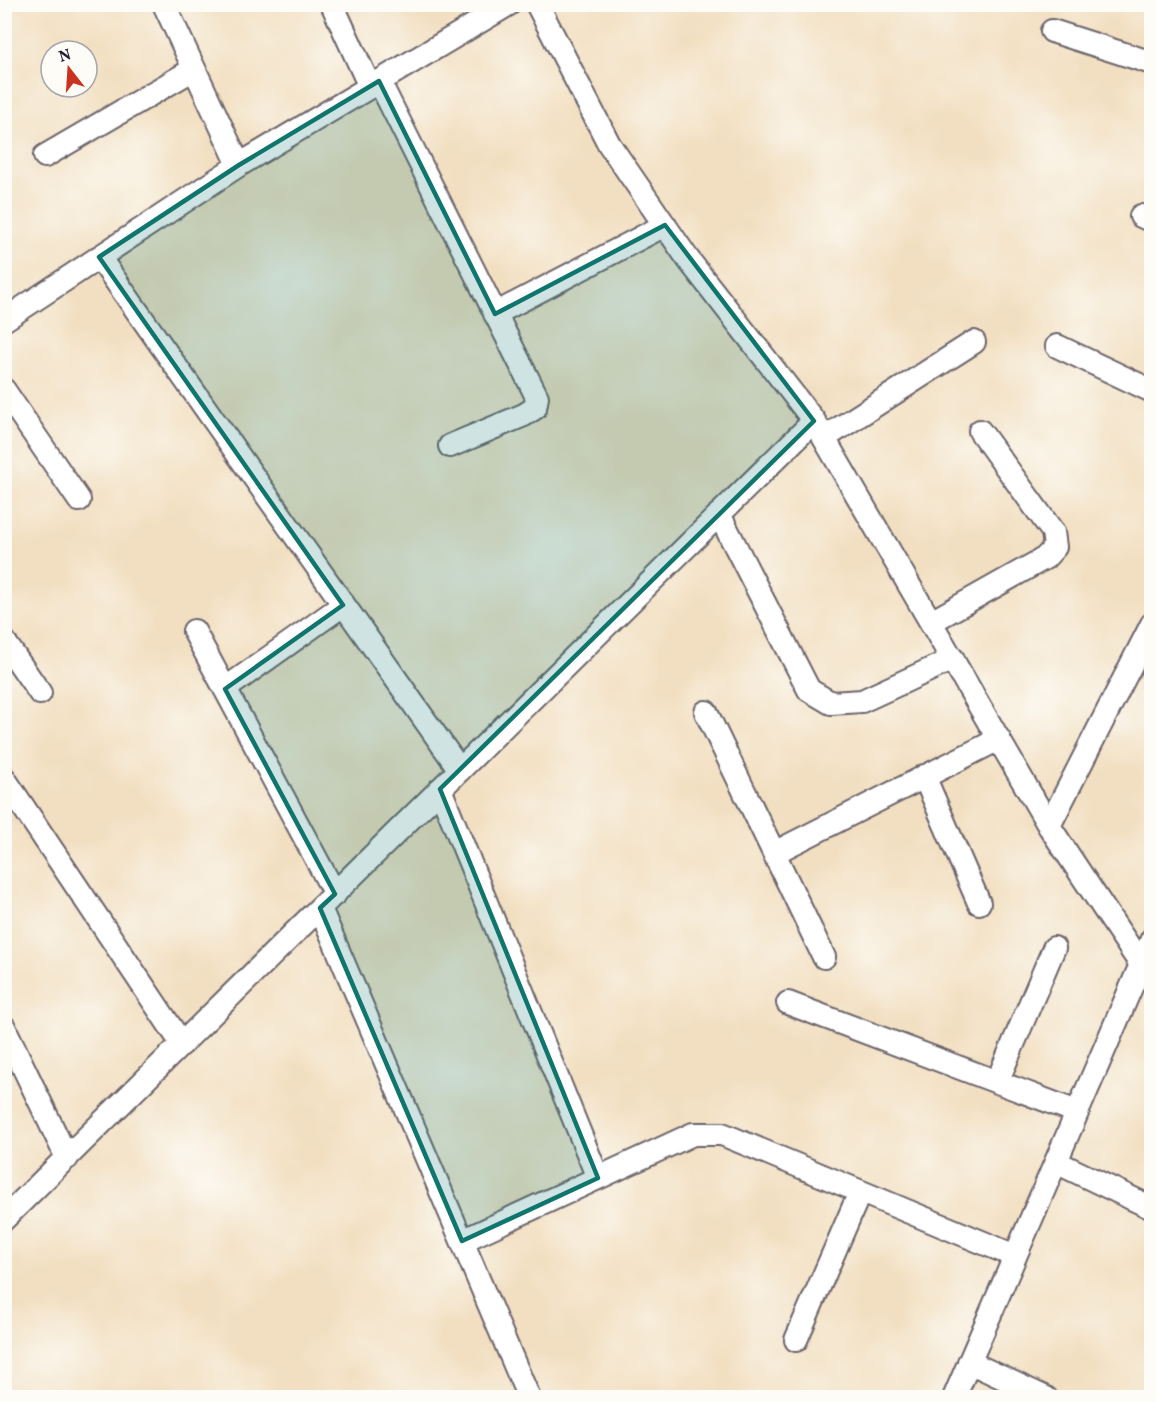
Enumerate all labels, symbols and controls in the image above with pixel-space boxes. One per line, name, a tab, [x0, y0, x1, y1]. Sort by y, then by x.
north arrow	[39, 39, 99, 99]
text: N	[56, 44, 74, 69]

